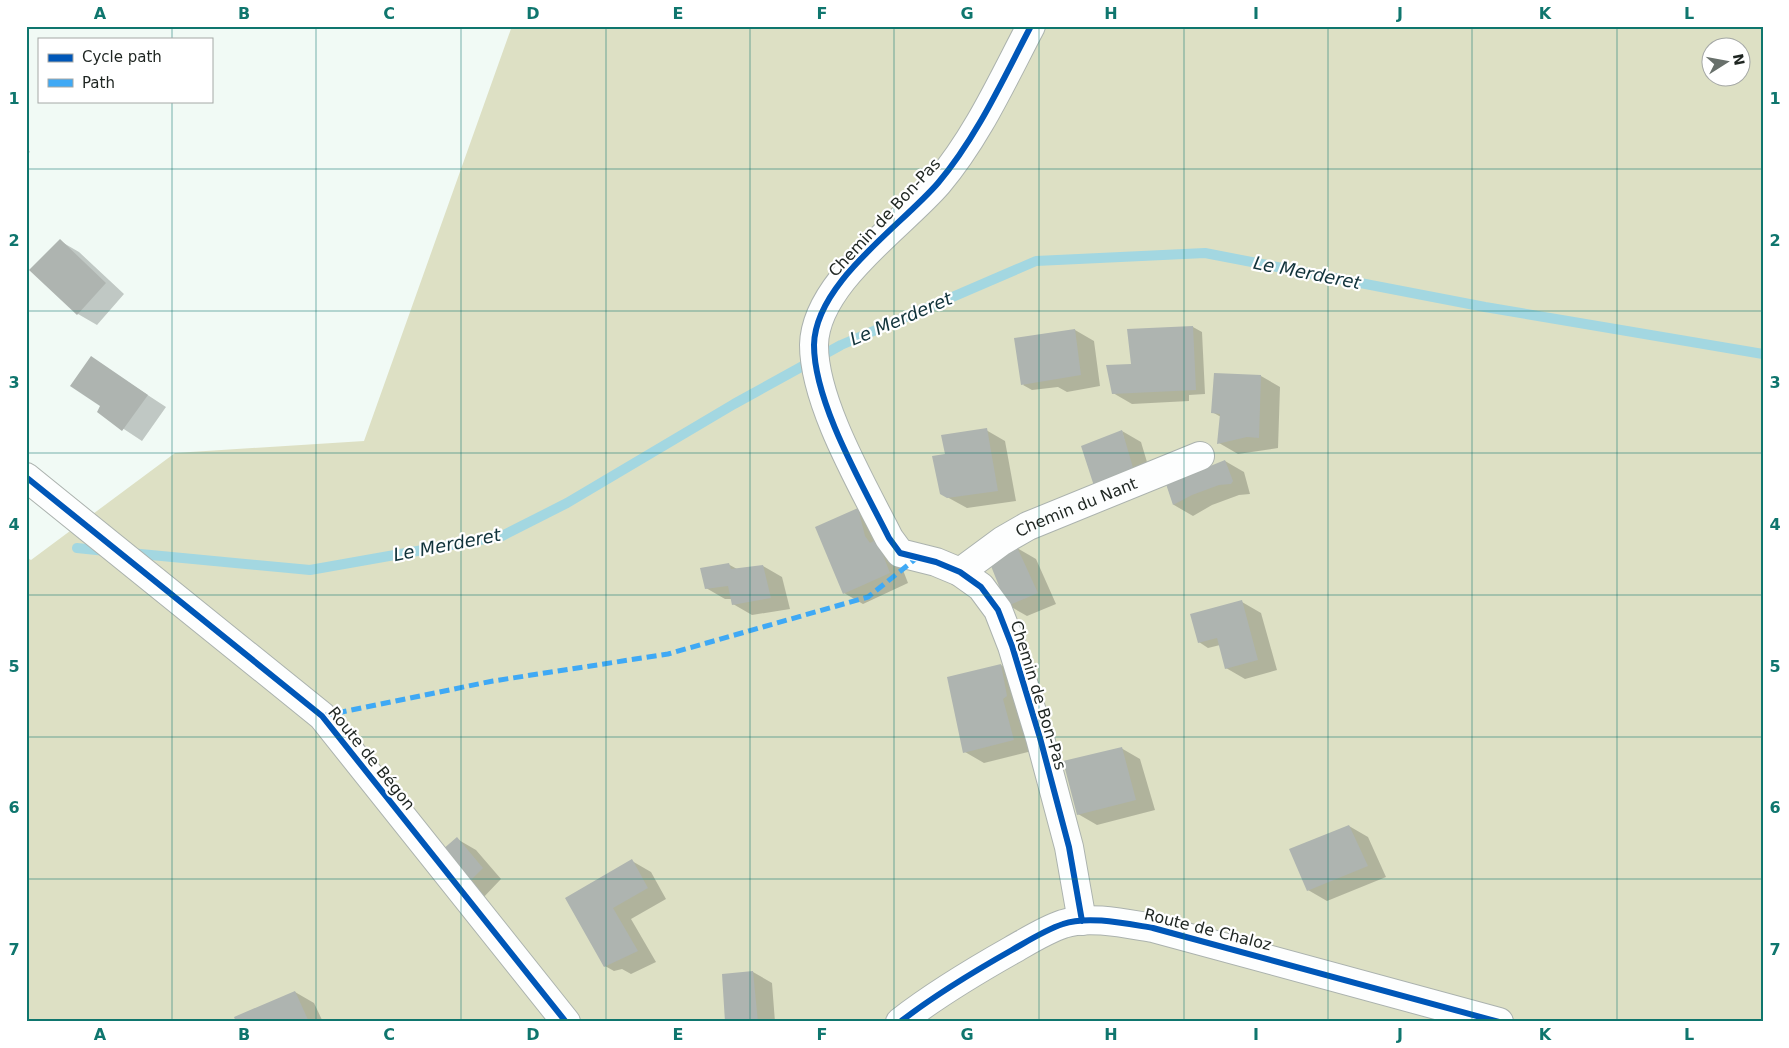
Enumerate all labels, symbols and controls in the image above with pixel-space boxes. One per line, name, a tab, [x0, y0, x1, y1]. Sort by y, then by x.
text: A	[94, 4, 107, 23]
text: B	[238, 4, 250, 23]
text: C	[383, 4, 395, 23]
text: D	[526, 4, 540, 23]
text: E	[673, 4, 683, 23]
text: F	[817, 4, 827, 23]
text: G	[960, 4, 974, 23]
text: H	[1104, 4, 1118, 23]
text: I	[1253, 4, 1259, 23]
text: J	[1396, 4, 1403, 23]
text: K	[1539, 4, 1552, 23]
text: L	[1684, 4, 1694, 23]
legend	[38, 38, 212, 102]
north arrow	[1702, 38, 1752, 88]
text: Cycle path	[82, 48, 162, 66]
text: N	[1730, 52, 1748, 67]
text: Path	[82, 74, 115, 92]
text: 1	[8, 89, 20, 108]
text: 1	[1769, 89, 1781, 108]
street label: Chemin de Bon-Pas	[824, 154, 944, 281]
text: 2	[8, 231, 20, 250]
text: 2	[1769, 231, 1781, 250]
water label: Le Merderet	[1252, 252, 1363, 293]
water label: Le Merderet	[847, 287, 956, 349]
text: 3	[8, 373, 20, 392]
text: 3	[1769, 373, 1781, 392]
street label: Chemin du Nant	[1012, 474, 1140, 541]
text: 4	[8, 515, 20, 534]
text: 4	[1769, 515, 1781, 534]
water label: Le Merderet	[391, 524, 503, 565]
street label: Chemin de Bon-Pas	[1007, 618, 1070, 772]
text: 5	[8, 657, 20, 676]
text: 5	[1769, 657, 1781, 676]
street label: Route de Bégon	[324, 703, 419, 814]
text: 6	[8, 798, 20, 817]
text: 6	[1769, 798, 1781, 817]
street label: Route de Chaloz	[1142, 904, 1273, 954]
text: 7	[8, 940, 20, 959]
text: 7	[1769, 940, 1781, 959]
text: A	[94, 1025, 107, 1044]
text: B	[238, 1025, 250, 1044]
text: C	[383, 1025, 395, 1044]
text: D	[526, 1025, 540, 1044]
text: E	[673, 1025, 683, 1044]
text: F	[817, 1025, 827, 1044]
text: G	[960, 1025, 974, 1044]
text: H	[1104, 1025, 1118, 1044]
text: I	[1253, 1025, 1259, 1044]
text: J	[1396, 1025, 1403, 1044]
text: K	[1539, 1025, 1552, 1044]
text: L	[1684, 1025, 1694, 1044]

